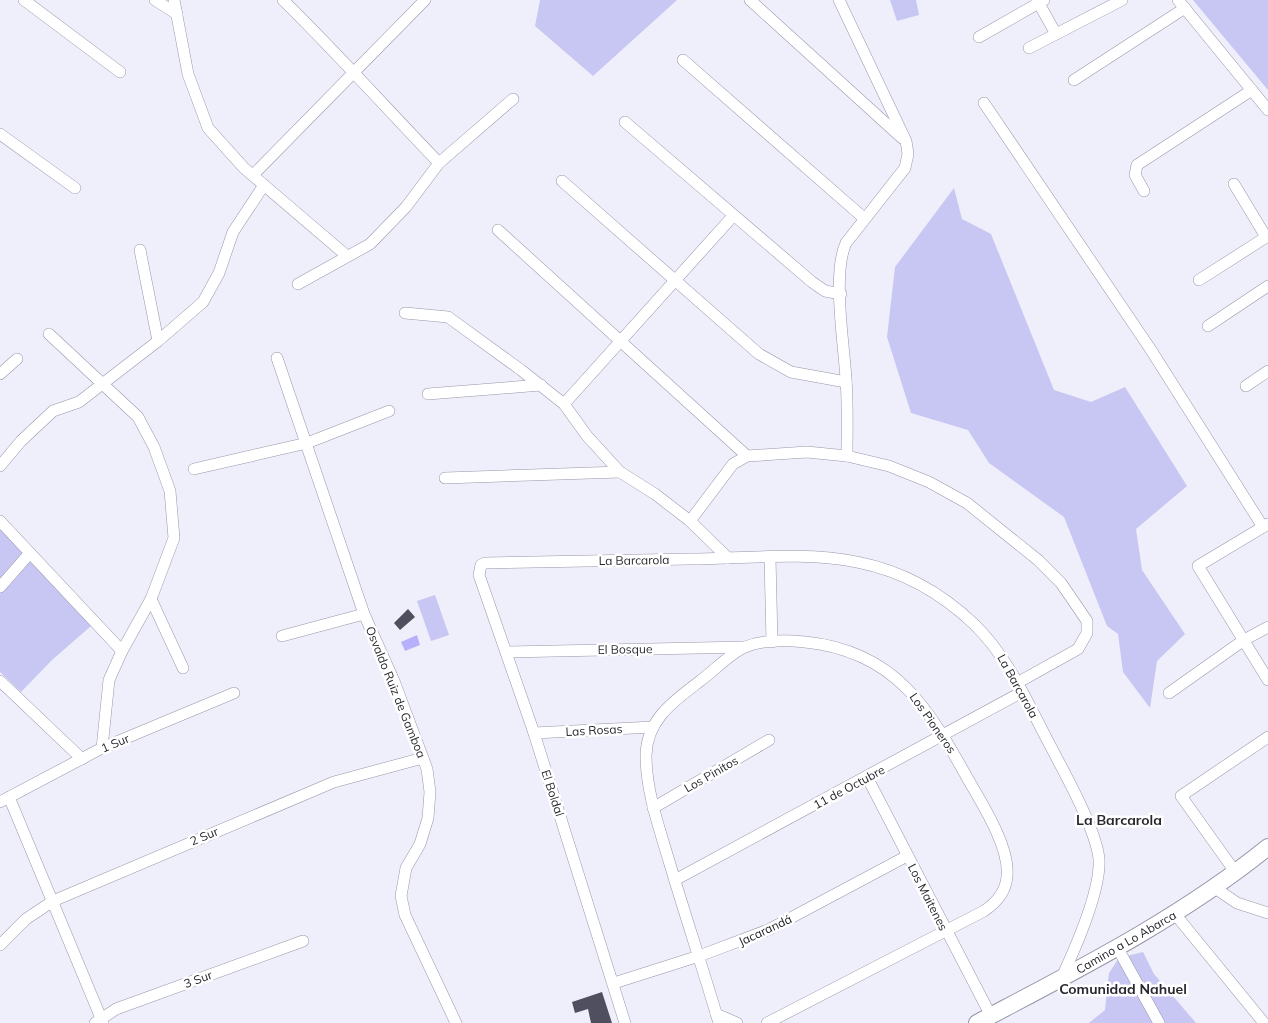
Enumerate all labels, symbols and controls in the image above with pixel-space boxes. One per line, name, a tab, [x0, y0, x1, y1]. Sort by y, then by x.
street label: La Barcarola	[598, 552, 670, 568]
street label: Osvaldo Ruiz de Gamboa	[363, 624, 429, 760]
street label: El Bosque	[598, 641, 652, 657]
street label: La Barcarola	[994, 651, 1042, 721]
street label: Los Pioneros	[907, 690, 959, 756]
street label: Las Rosas	[565, 721, 623, 739]
street label: 1 Sur	[99, 730, 132, 756]
street label: Los Pinitos	[681, 753, 741, 795]
street label: 11 de Octubre	[811, 762, 887, 812]
street label: El Boldal	[538, 768, 568, 818]
district label: La Barcarola	[1076, 811, 1162, 829]
street label: 2 Sur	[188, 823, 221, 849]
street label: Los Maitenes	[905, 861, 951, 933]
street label: Camino a Lo Abarca	[1073, 907, 1179, 977]
street label: Jacarandá	[736, 911, 794, 949]
street label: 3 Sur	[182, 967, 215, 991]
district label: Comunidad Nahuel	[1059, 980, 1187, 998]

